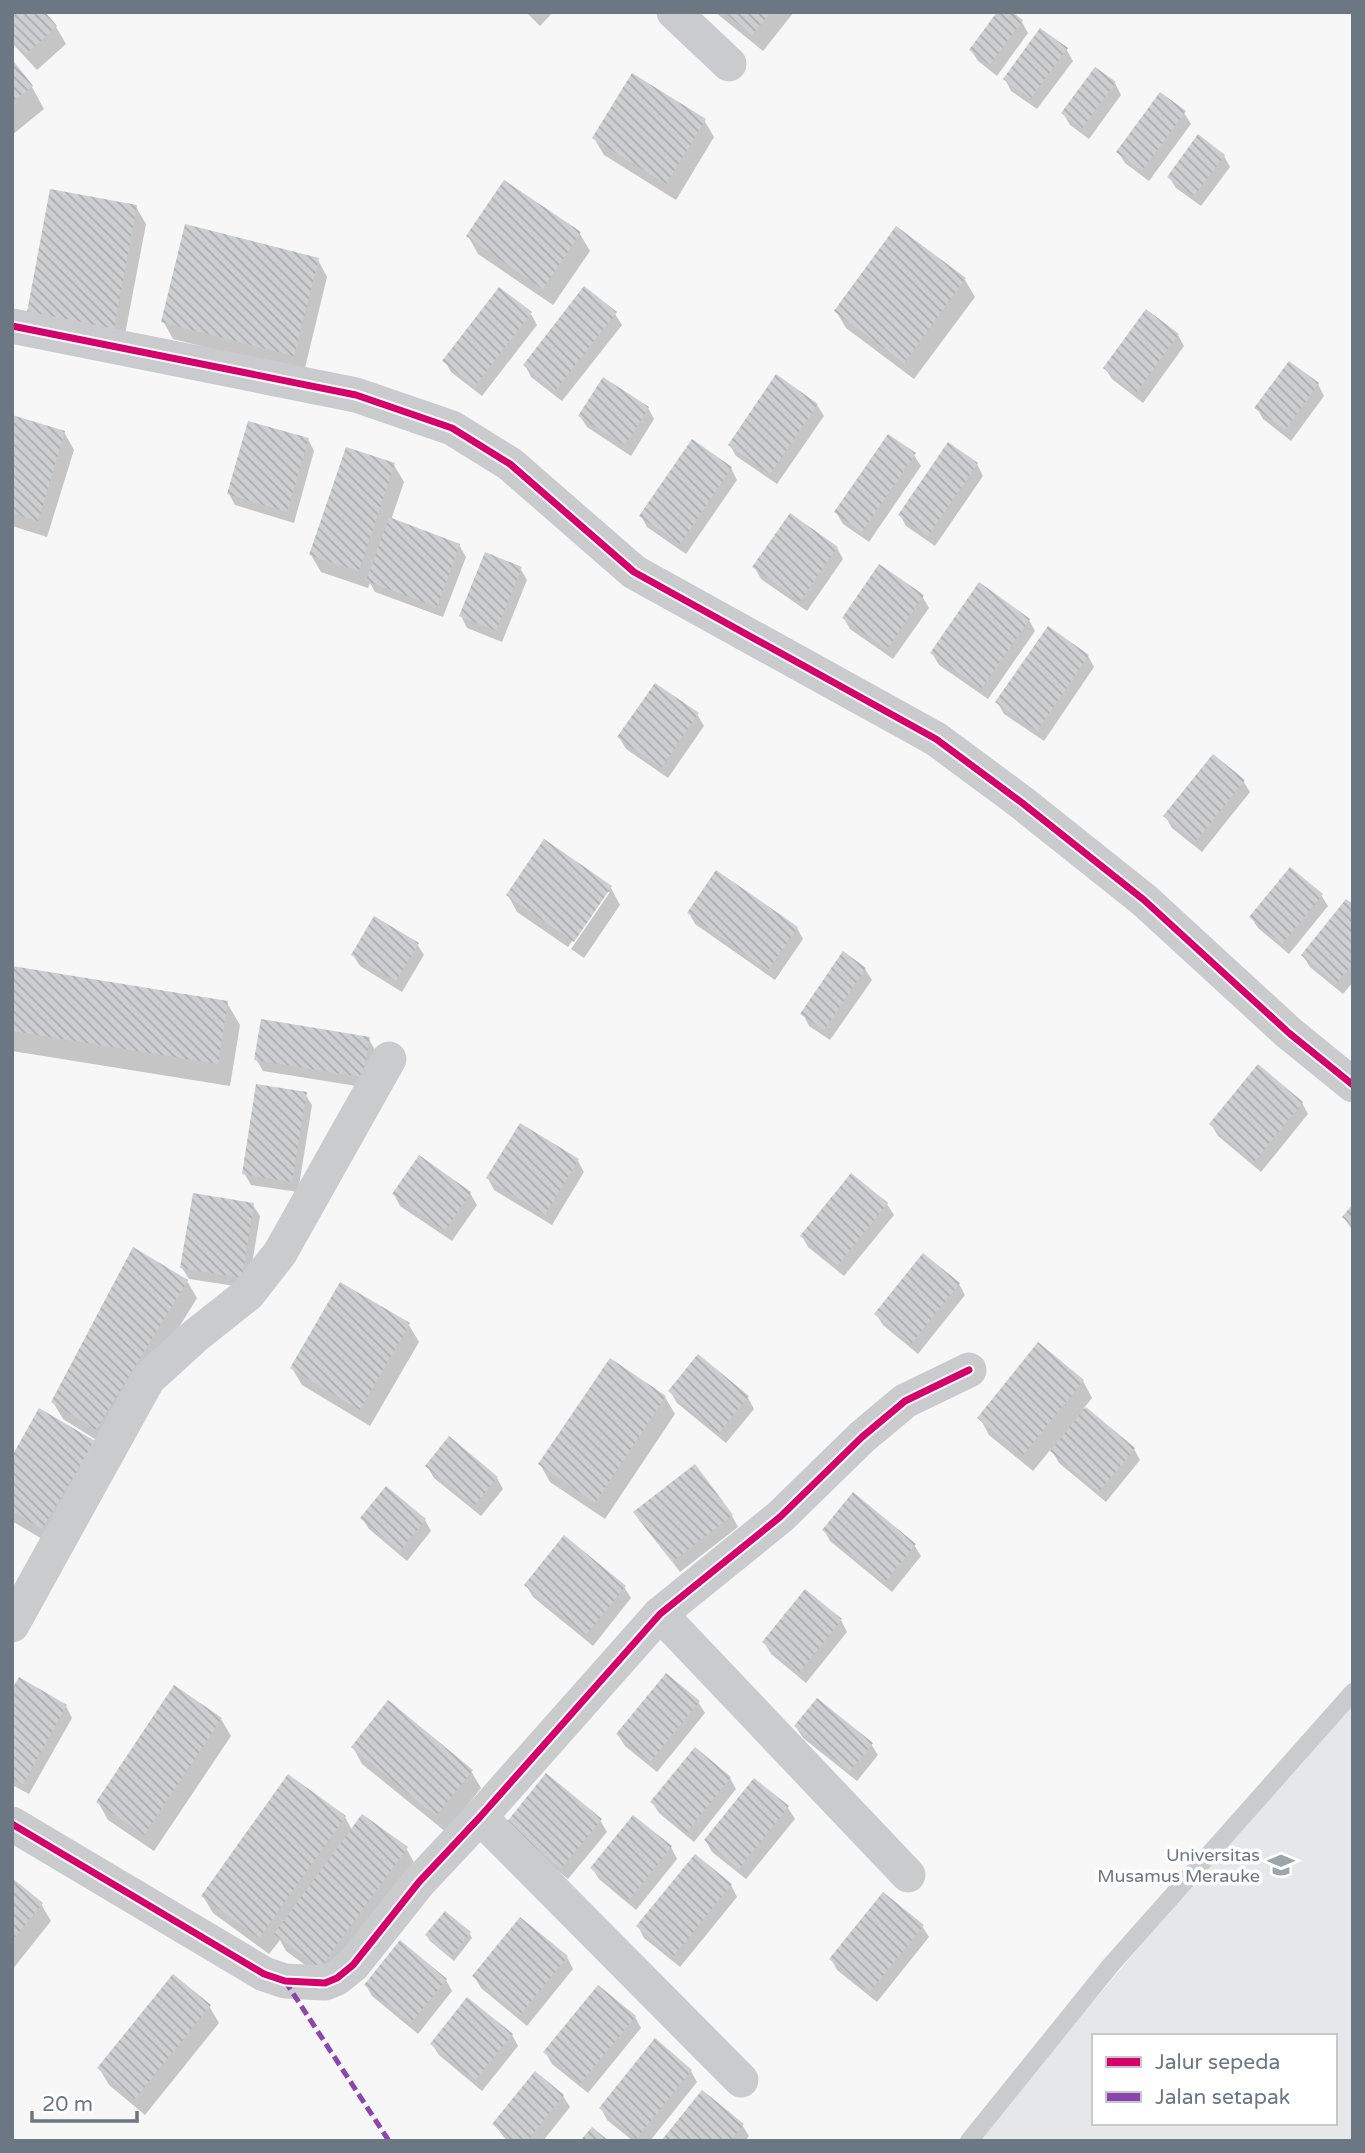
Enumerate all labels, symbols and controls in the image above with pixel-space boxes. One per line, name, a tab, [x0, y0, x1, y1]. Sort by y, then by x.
place label: Universitas Musamus Merauke	[1097, 1844, 1260, 1887]
school or university icon: Universitas Musamus Merauke	[1266, 1850, 1296, 1880]
legend	[1092, 2034, 1337, 2125]
text: Jalur sepeda	[1155, 2050, 1280, 2075]
scale bar	[32, 2080, 136, 2124]
text: Jalan setapak	[1155, 2085, 1290, 2110]
text: 20 m	[42, 2092, 93, 2117]

